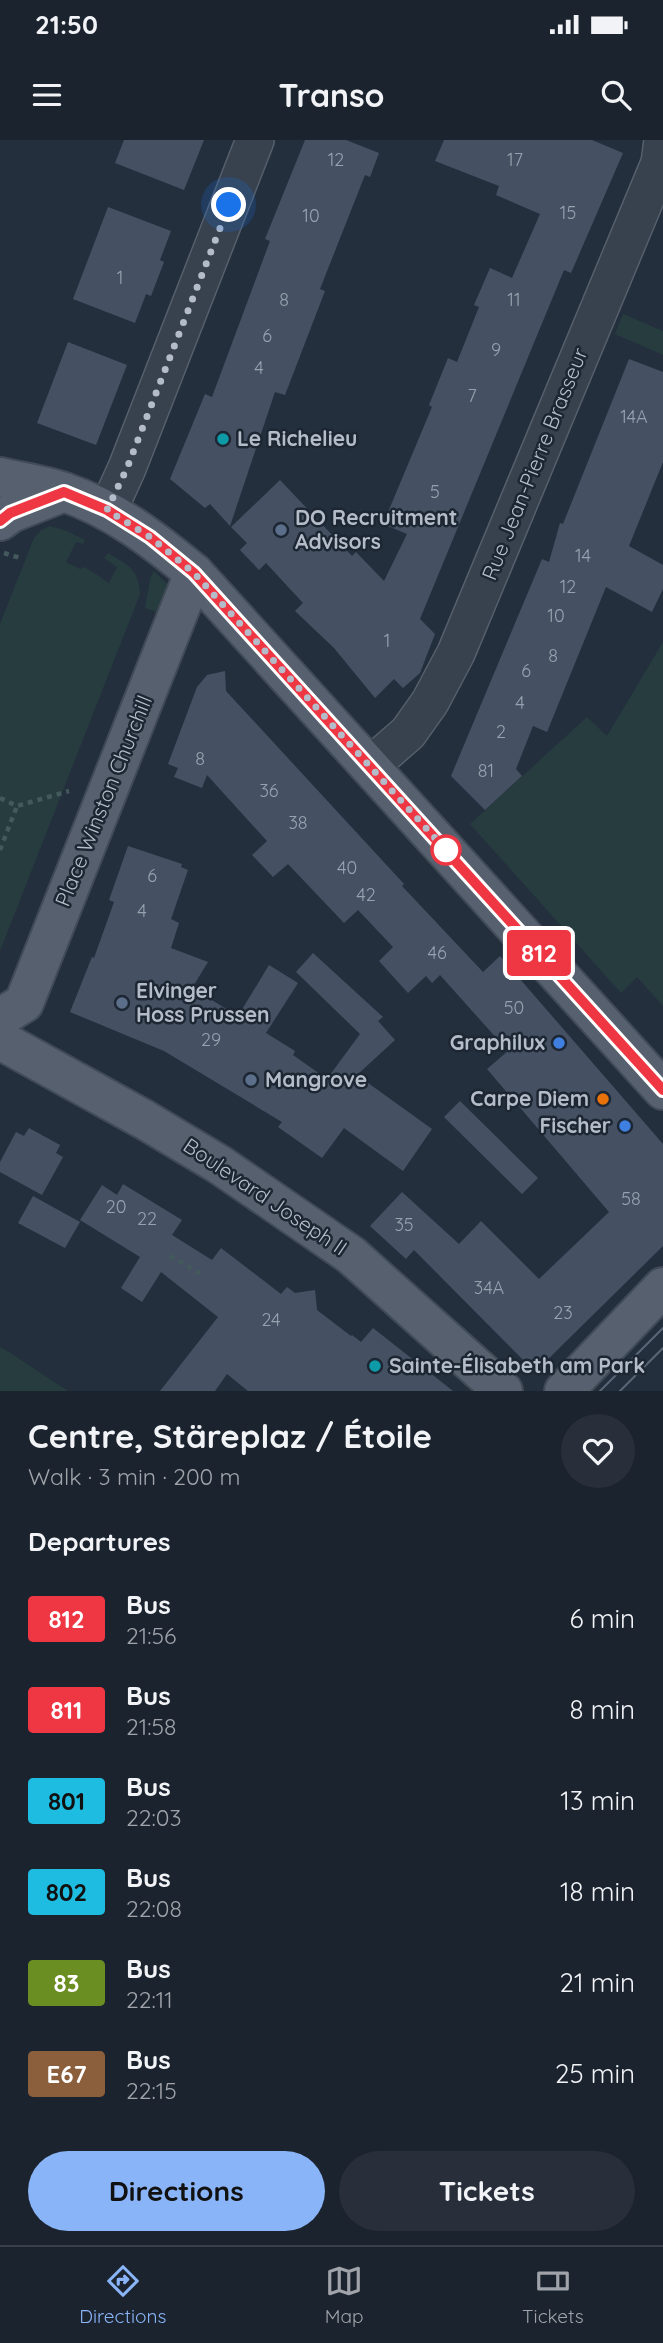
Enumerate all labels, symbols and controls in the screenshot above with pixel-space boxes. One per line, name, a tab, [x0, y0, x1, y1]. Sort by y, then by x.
text: 21:50	[35, 8, 98, 41]
text: Transo	[278, 75, 385, 115]
icon: menu	[28, 76, 66, 114]
icon: search	[597, 76, 635, 114]
house number: 12	[328, 148, 344, 171]
house number: 17	[507, 148, 523, 171]
your location	[211, 187, 246, 222]
house number: 15	[560, 201, 576, 224]
house number: 10	[302, 204, 320, 227]
house number: 1	[117, 266, 123, 289]
house number: 8	[279, 288, 289, 311]
house number: 11	[507, 288, 521, 311]
house number: 6	[262, 324, 272, 347]
house number: 9	[491, 338, 501, 361]
street label: Rue Jean-Pierre Brasseur	[475, 344, 593, 584]
house number: 4	[254, 356, 264, 379]
house number: 7	[467, 384, 477, 407]
house number: 14A	[620, 405, 648, 428]
place label: Le Richelieu	[237, 425, 357, 451]
marker: Le Richelieu	[215, 431, 231, 447]
house number: 5	[430, 480, 440, 503]
place label: DO Recruitment Advisors	[295, 504, 457, 554]
marker: DO Recruitment Advisors	[273, 522, 289, 538]
house number: 14	[575, 544, 591, 567]
house number: 12	[560, 575, 576, 598]
house number: 10	[547, 604, 565, 627]
house number: 1	[384, 629, 390, 652]
house number: 8	[548, 644, 558, 667]
house number: 6	[521, 659, 531, 682]
street label: Place Winston Churchill	[49, 691, 157, 910]
house number: 4	[515, 691, 525, 714]
house number: 2	[496, 720, 506, 743]
house number: 8	[195, 747, 205, 770]
house number: 81	[478, 759, 494, 782]
house number: 36	[259, 779, 279, 802]
house number: 38	[288, 811, 308, 834]
unlabelled marker	[431, 835, 461, 865]
house number: 40	[337, 856, 357, 879]
house number: 6	[147, 864, 157, 887]
house number: 42	[356, 883, 376, 906]
house number: 4	[137, 899, 147, 922]
line badge: 812	[499, 930, 579, 976]
text: 812	[521, 938, 557, 968]
house number: 46	[427, 941, 447, 964]
place label: Elvinger Hoss Prussen	[136, 977, 270, 1027]
marker: Elvinger Hoss Prussen	[114, 995, 130, 1011]
house number: 50	[504, 996, 524, 1019]
house number: 29	[201, 1028, 221, 1051]
place label: Graphilux	[450, 1029, 545, 1055]
marker: Graphilux	[551, 1035, 567, 1051]
place label: Mangrove	[265, 1066, 367, 1092]
marker: Mangrove	[243, 1072, 259, 1088]
place label: Carpe Diem	[470, 1085, 589, 1111]
marker: Carpe Diem	[595, 1091, 611, 1107]
place label: Fischer	[539, 1112, 611, 1138]
marker: Fischer	[617, 1118, 633, 1134]
street label: Boulevard Joseph II	[179, 1132, 352, 1261]
house number: 58	[621, 1187, 641, 1210]
house number: 20	[106, 1195, 126, 1218]
house number: 22	[137, 1207, 157, 1230]
house number: 35	[394, 1213, 414, 1236]
house number: 34A	[474, 1276, 505, 1299]
house number: 23	[553, 1301, 573, 1324]
house number: 24	[261, 1308, 281, 1331]
place label: Sainte-Élisabeth am Park	[389, 1352, 645, 1378]
marker: Sainte-Élisabeth am Park	[367, 1358, 383, 1374]
button: heart	[561, 1414, 635, 1488]
text: Centre, Stäreplaz / Étoile	[28, 1415, 432, 1456]
text: Walk · 3 min · 200 m	[28, 1462, 241, 1491]
text: Departures	[28, 1525, 171, 1558]
text: Bus	[126, 1588, 171, 1621]
text: 6 min	[570, 1602, 635, 1635]
text: 812	[48, 1604, 85, 1634]
text: 21:56	[126, 1621, 176, 1650]
text: Bus	[126, 1679, 171, 1712]
text: 8 min	[570, 1693, 635, 1726]
text: 811	[51, 1695, 82, 1725]
text: 21:58	[126, 1712, 177, 1741]
text: Bus	[126, 1770, 171, 1803]
text: 13 min	[560, 1784, 635, 1817]
text: 801	[48, 1786, 85, 1816]
text: 22:03	[126, 1803, 182, 1832]
text: Bus	[126, 1861, 171, 1894]
text: 18 min	[560, 1875, 635, 1908]
text: 802	[46, 1877, 87, 1907]
text: 22:08	[126, 1894, 182, 1923]
text: Bus	[126, 1952, 171, 1985]
text: 21 min	[560, 1966, 635, 1999]
text: 83	[53, 1968, 80, 1998]
text: 22:11	[126, 1985, 173, 2014]
text: Bus	[126, 2043, 171, 2076]
text: 25 min	[555, 2057, 635, 2090]
text: E67	[46, 2059, 87, 2089]
text: 22:15	[126, 2076, 177, 2105]
button: Directions	[28, 2151, 325, 2231]
button: Tickets	[339, 2151, 635, 2231]
tab: Directions	[79, 2262, 166, 2328]
tab: Map	[325, 2262, 364, 2328]
tab: Tickets	[522, 2262, 584, 2328]

